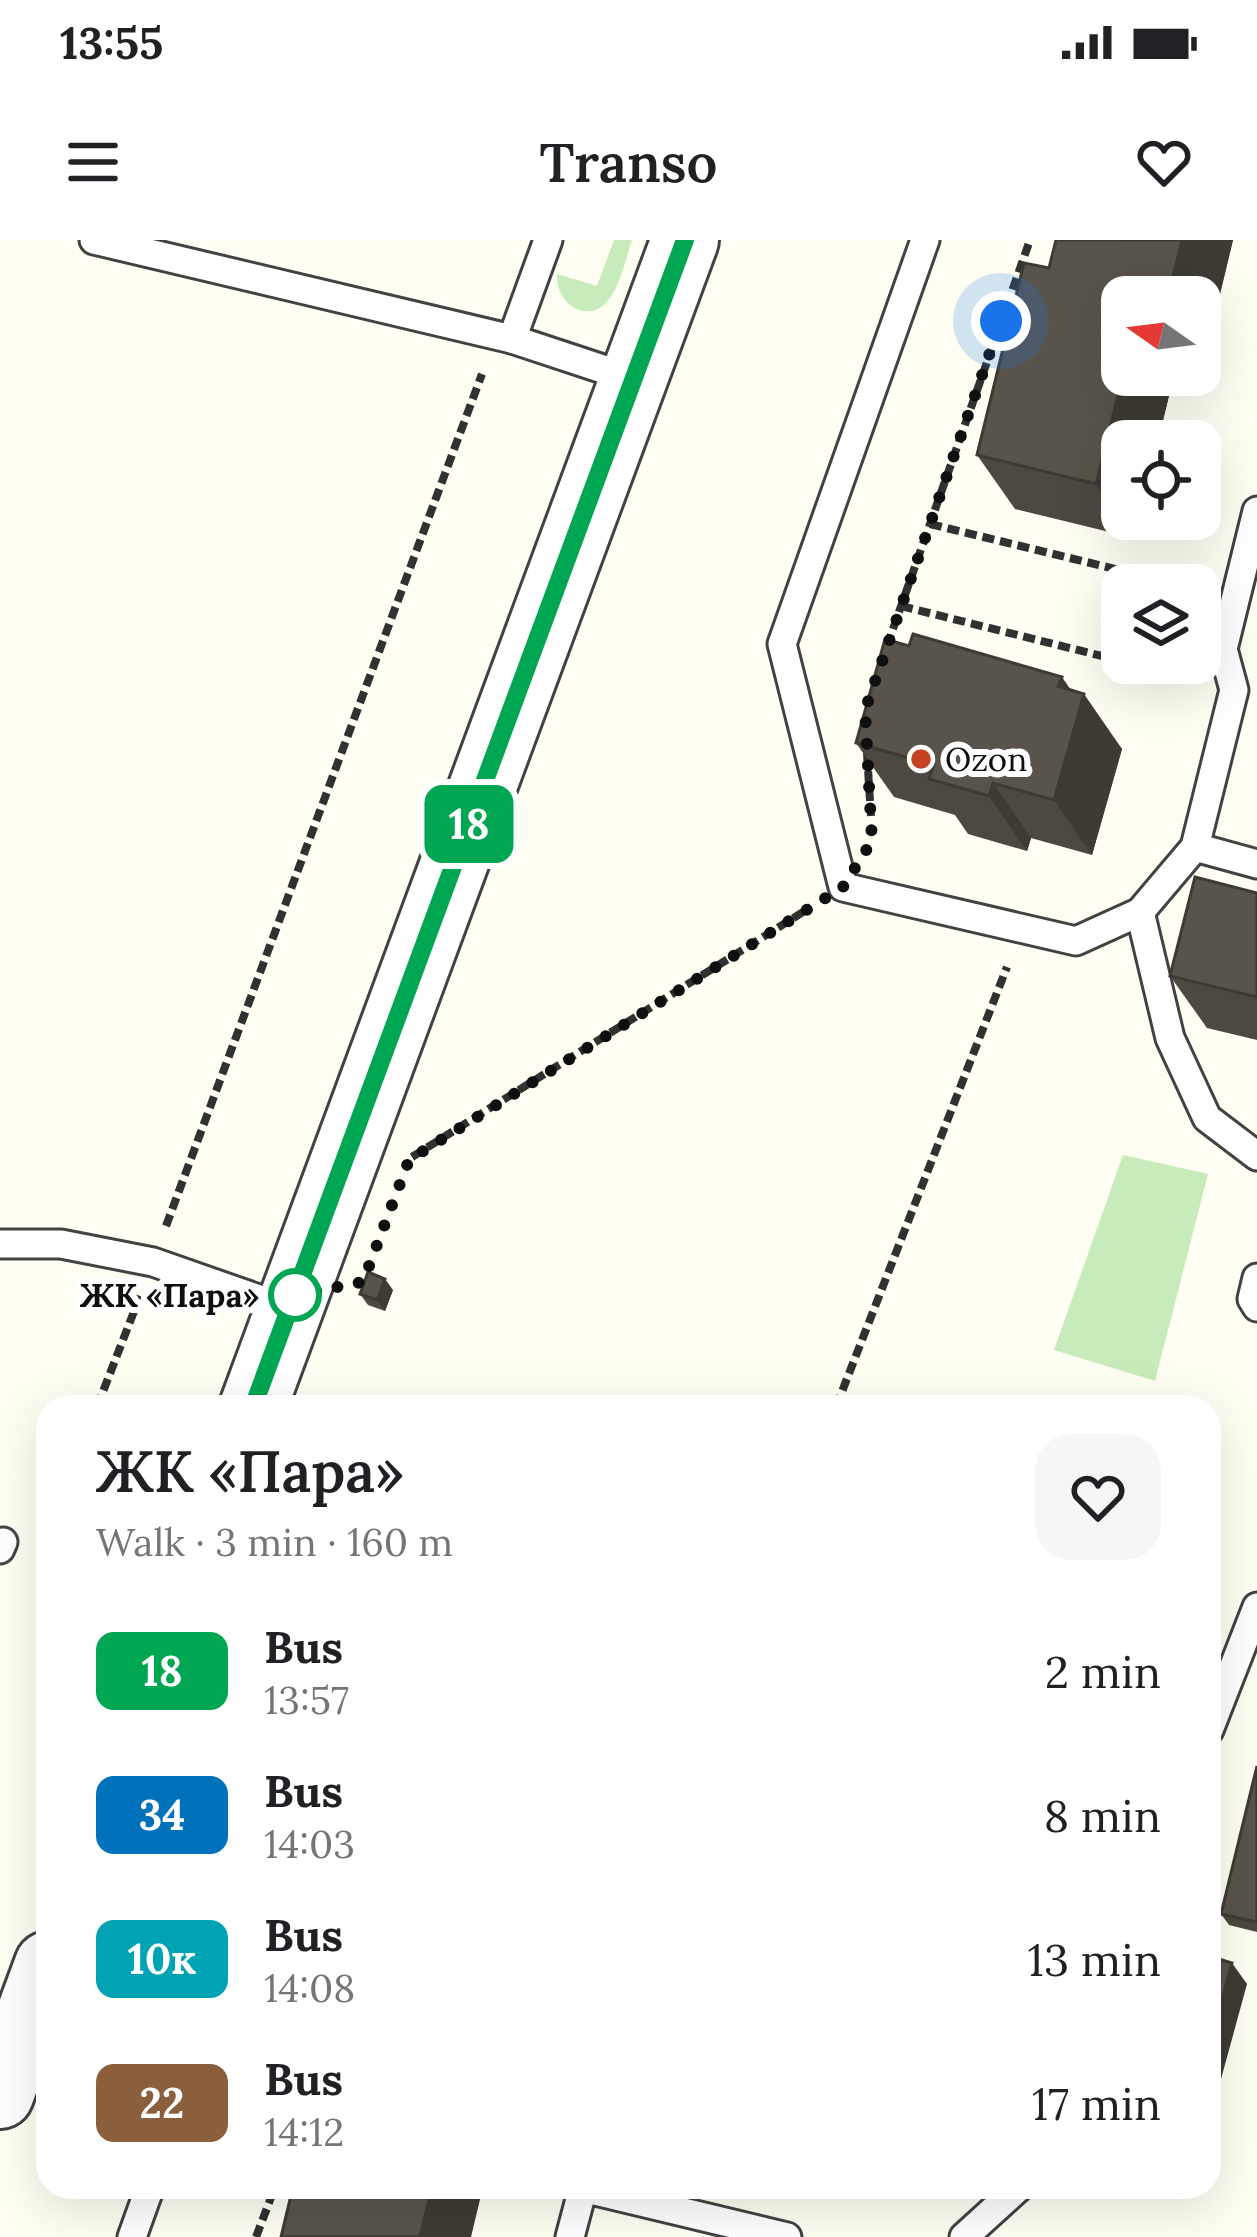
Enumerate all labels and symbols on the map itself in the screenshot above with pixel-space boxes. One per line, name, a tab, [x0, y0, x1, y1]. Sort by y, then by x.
north arrow	[1101, 276, 1221, 396]
your location	[971, 291, 1031, 351]
place label: Ozon	[945, 738, 1027, 780]
marker: Ozon	[908, 746, 934, 772]
line badge: 18	[415, 785, 523, 863]
marker: ЖК «Пара»	[270, 1270, 320, 1320]
place label: ЖК «Пара»	[80, 1274, 259, 1316]

